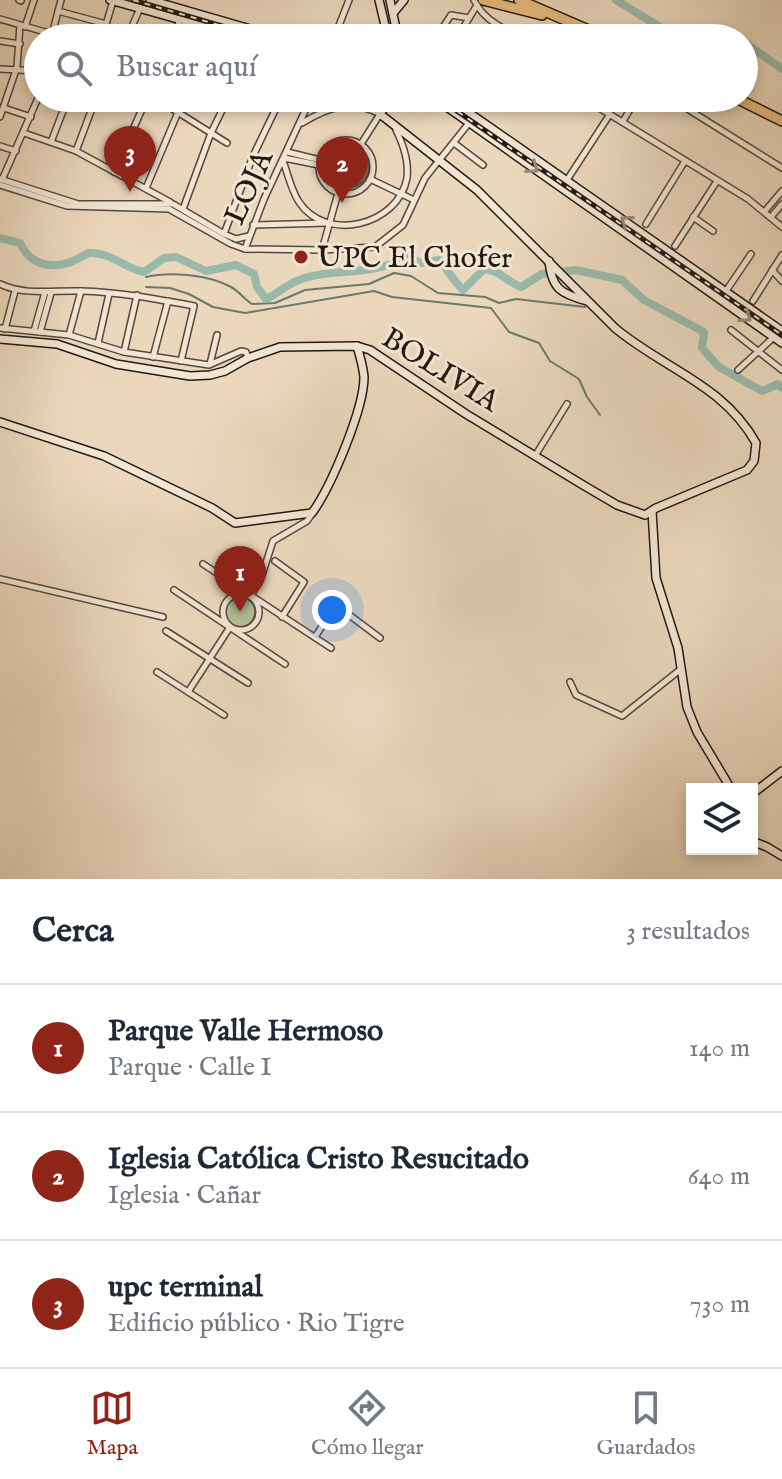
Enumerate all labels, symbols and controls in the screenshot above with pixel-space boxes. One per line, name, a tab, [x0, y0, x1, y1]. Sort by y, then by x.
search box	[24, 24, 758, 112]
icon: search	[52, 46, 96, 90]
text: Buscar aquí	[116, 49, 257, 87]
pin: 3	[104, 126, 156, 192]
pin: 2	[316, 137, 368, 203]
street label: LOJA	[217, 144, 283, 231]
one-way arrow	[524, 158, 538, 173]
one-way arrow	[621, 217, 635, 231]
place label: UPC El Chofer	[317, 240, 512, 278]
marker: UPC El Chofer	[292, 248, 310, 266]
one-way arrow	[737, 307, 751, 322]
street label: BOLIVIA	[374, 320, 506, 422]
pin: 1	[214, 546, 266, 612]
your location	[312, 590, 352, 630]
map controls	[686, 783, 758, 855]
button: layers	[686, 783, 758, 855]
text: Cerca	[32, 910, 114, 953]
text: 3 resultados	[626, 915, 750, 948]
text: Parque Valle Hermoso	[108, 1013, 383, 1051]
text: 1	[53, 1032, 63, 1065]
text: 140 m	[689, 1032, 750, 1065]
text: Parque · Calle I	[108, 1051, 272, 1084]
text: Iglesia Católica Cristo Resucitado	[108, 1141, 529, 1179]
text: 2	[52, 1160, 64, 1193]
text: 640 m	[688, 1160, 750, 1193]
text: Iglesia · Cañar	[108, 1179, 261, 1212]
text: upc terminal	[108, 1269, 263, 1307]
text: 3	[53, 1288, 63, 1321]
text: 730 m	[690, 1288, 750, 1321]
text: Edificio público · Rio Tigre	[108, 1307, 405, 1340]
tab: Mapa	[86, 1386, 138, 1462]
tab: Cómo llegar	[311, 1386, 424, 1462]
tab: Guardados	[597, 1386, 696, 1462]

